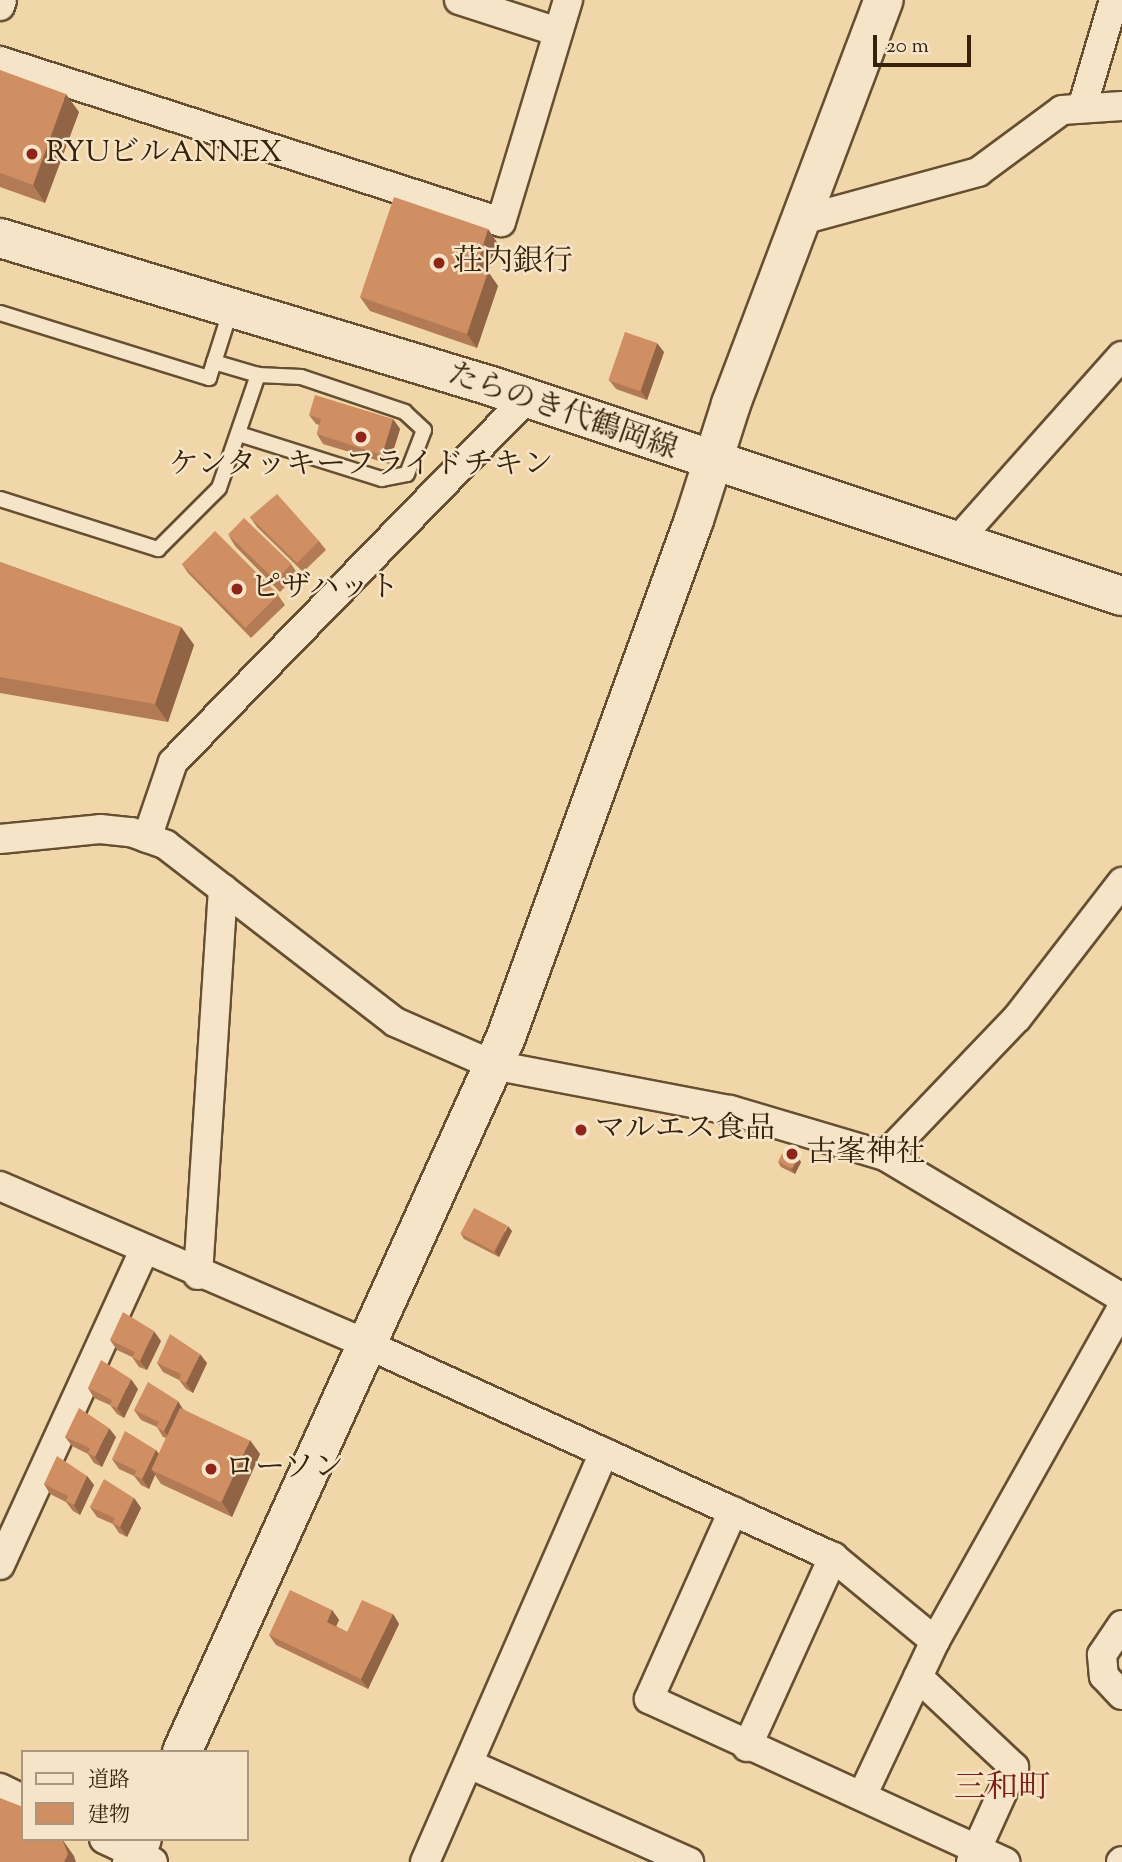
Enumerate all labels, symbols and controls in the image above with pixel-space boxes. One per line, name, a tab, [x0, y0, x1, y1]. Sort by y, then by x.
scale bar	[877, 21, 975, 65]
text: 20 m	[886, 32, 929, 62]
place label: RYUビルANNEX	[46, 136, 282, 172]
marker: RYUビルANNEX	[24, 146, 40, 162]
place label: 荘内銀行	[453, 245, 573, 281]
marker: 荘内銀行	[431, 255, 447, 271]
street label: たらのき代鶴岡線	[443, 357, 681, 469]
marker: ケンタッキーフライドチキン	[353, 429, 369, 445]
place label: ケンタッキーフライドチキン	[166, 448, 556, 484]
place label: ピザハット	[251, 571, 401, 607]
marker: ピザハット	[229, 581, 245, 597]
place label: マルエス食品	[595, 1112, 775, 1148]
marker: マルエス食品	[573, 1122, 589, 1138]
place label: 古峯神社	[806, 1136, 926, 1172]
marker: 古峯神社	[784, 1146, 800, 1162]
place label: ローソン	[225, 1451, 345, 1487]
marker: ローソン	[203, 1461, 219, 1477]
legend	[21, 1750, 248, 1841]
text: 道路	[88, 1766, 130, 1796]
district label: 三和町	[954, 1770, 1050, 1808]
text: 建物	[88, 1801, 130, 1831]

